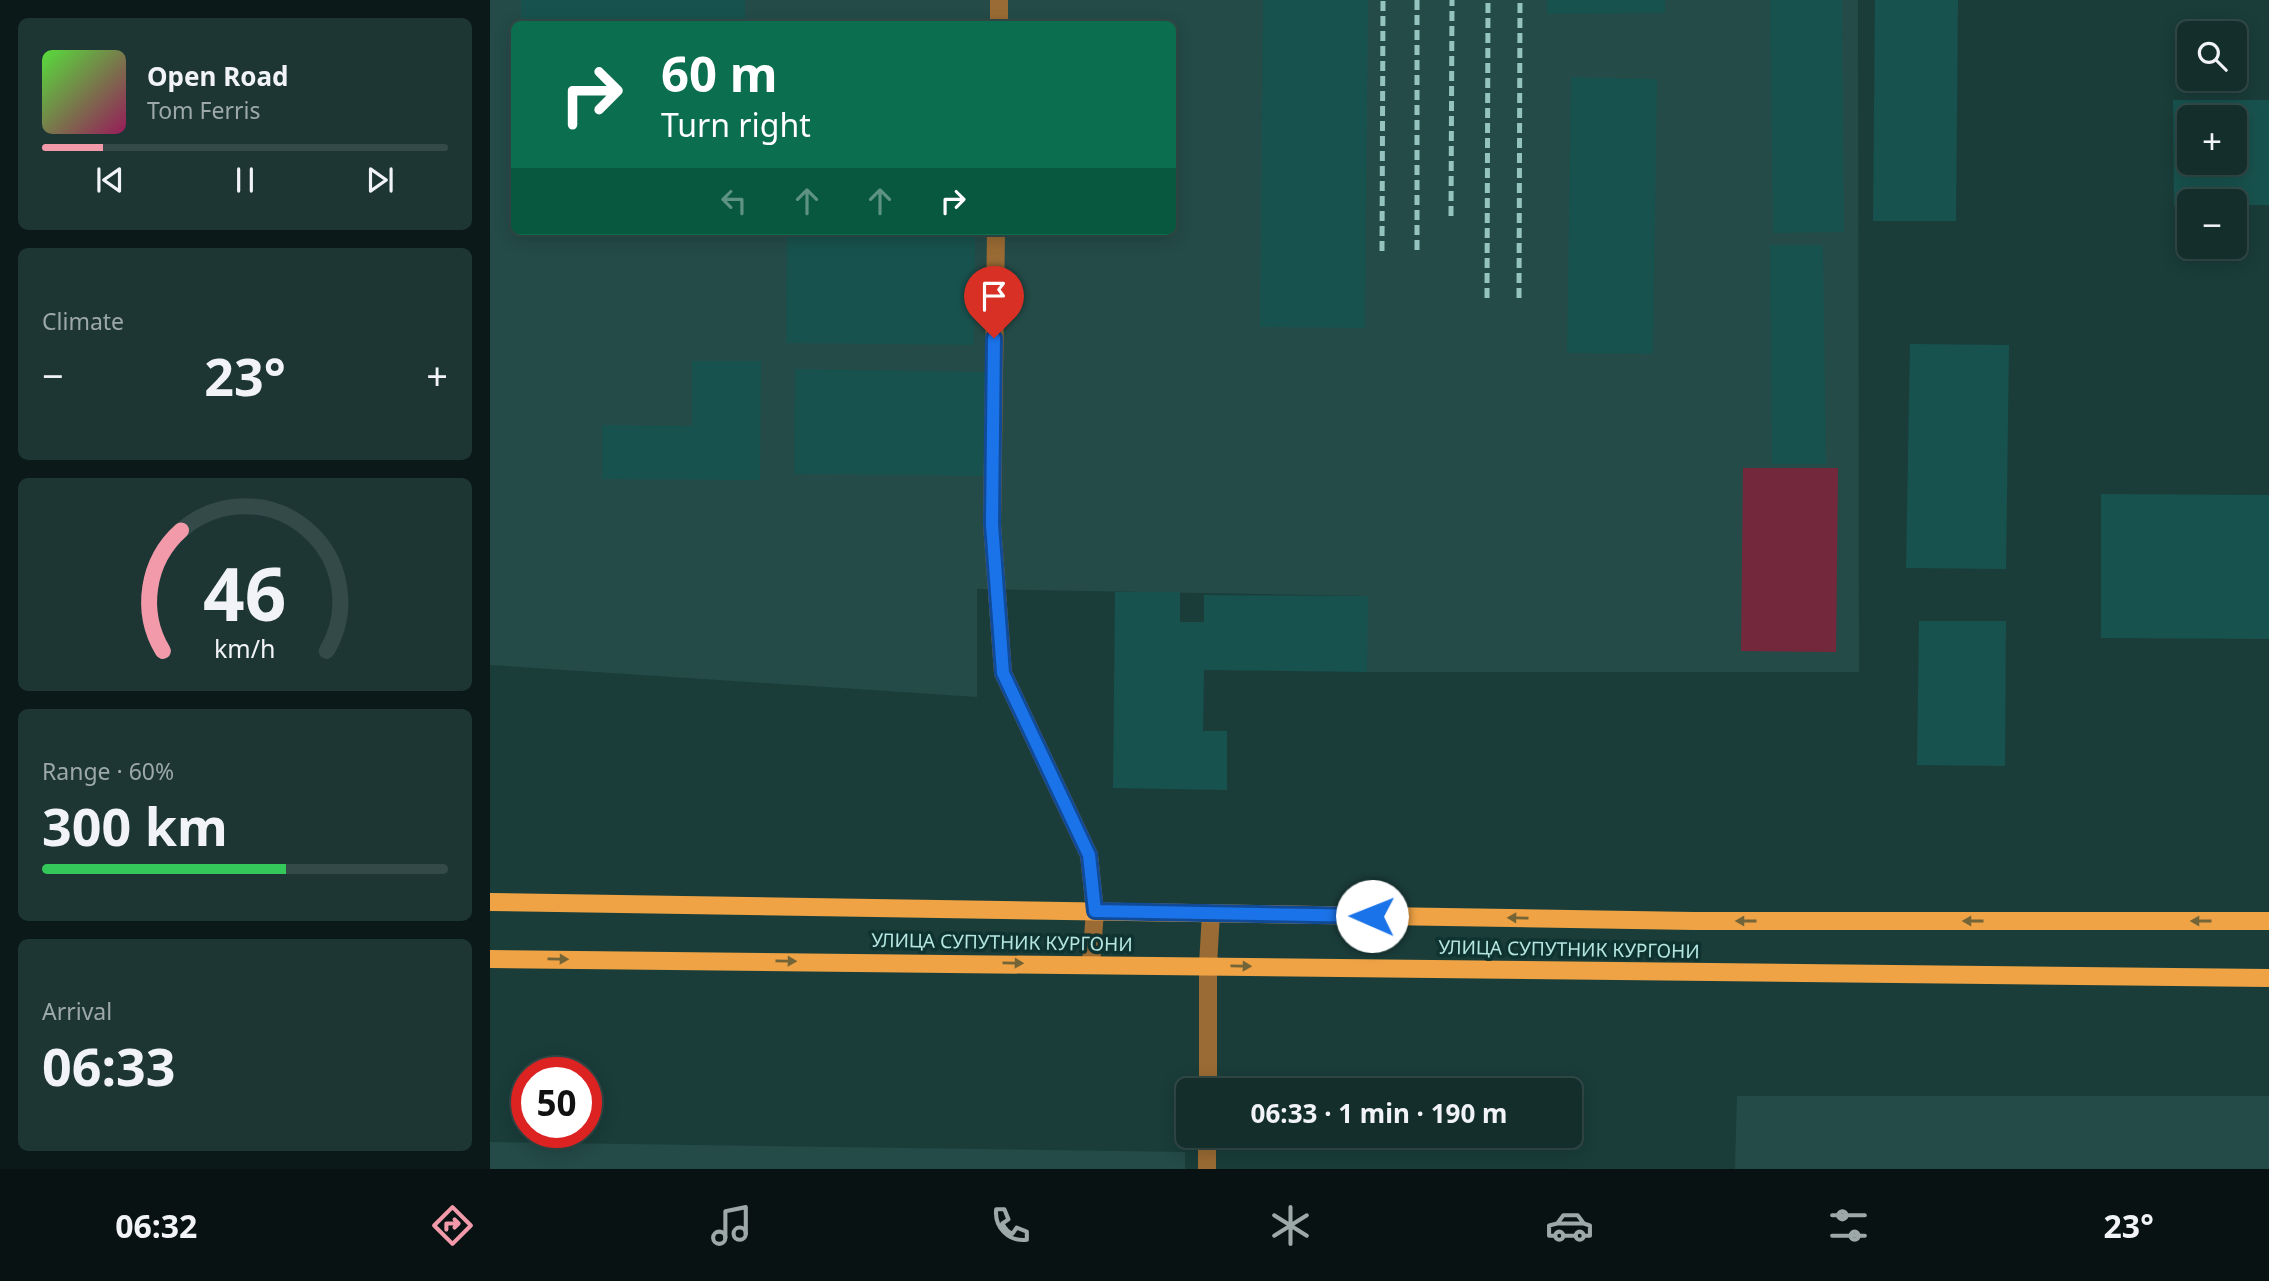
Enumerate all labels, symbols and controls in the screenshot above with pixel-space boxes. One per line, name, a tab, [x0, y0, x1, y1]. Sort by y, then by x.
map controls	[2177, 21, 2247, 259]
button: search	[2177, 21, 2247, 91]
text: 60 m	[661, 40, 778, 106]
icon: right	[546, 49, 637, 140]
text: Open Road	[147, 58, 289, 94]
text: Tom Ferris	[147, 94, 260, 126]
text: Turn right	[661, 103, 811, 146]
button: +	[2177, 105, 2247, 175]
icon: previous	[91, 161, 129, 199]
icon: pause	[226, 161, 264, 199]
icon: next	[361, 161, 399, 199]
icon: left	[715, 182, 753, 220]
icon: ahead	[788, 182, 826, 220]
icon: ahead	[861, 182, 899, 220]
icon: right	[934, 182, 972, 220]
button: −	[2177, 189, 2247, 259]
pin	[964, 266, 1024, 338]
icon: arrive	[975, 277, 1013, 315]
text: Climate	[42, 305, 124, 337]
text: 23°	[204, 340, 286, 411]
text: −	[42, 349, 64, 401]
text: +	[426, 349, 448, 401]
text: 46	[203, 543, 287, 642]
text: km/h	[214, 630, 276, 664]
text: Range · 60%	[42, 755, 174, 787]
text: 300 km	[42, 790, 228, 861]
position arrow	[1335, 879, 1409, 953]
one-way arrow	[1507, 912, 1529, 924]
one-way arrow	[1735, 915, 1757, 927]
one-way arrow	[1962, 915, 1984, 927]
one-way arrow	[2190, 915, 2212, 927]
street label: УЛИЦА СУПУТНИК КУРГОНИ	[871, 927, 1133, 957]
street label: УЛИЦА СУПУТНИК КУРГОНИ	[1438, 934, 1700, 964]
one-way arrow	[547, 953, 569, 965]
one-way arrow	[775, 956, 797, 967]
one-way arrow	[1002, 958, 1024, 969]
one-way arrow	[1230, 960, 1252, 972]
text: Arrival	[42, 995, 112, 1027]
text: 06:33	[42, 1030, 176, 1101]
speed limit sign: 50	[511, 1057, 602, 1148]
text: 06:33 · 1 min · 190 m	[1251, 1095, 1507, 1131]
icon: directions	[428, 1201, 477, 1250]
icon: music	[707, 1201, 756, 1250]
icon: phone	[986, 1201, 1035, 1250]
icon: climate	[1266, 1201, 1315, 1250]
icon: car	[1545, 1201, 1594, 1250]
icon: filters	[1824, 1201, 1873, 1250]
text: 06:32	[115, 1204, 197, 1247]
text: 23°	[2104, 1204, 2154, 1247]

